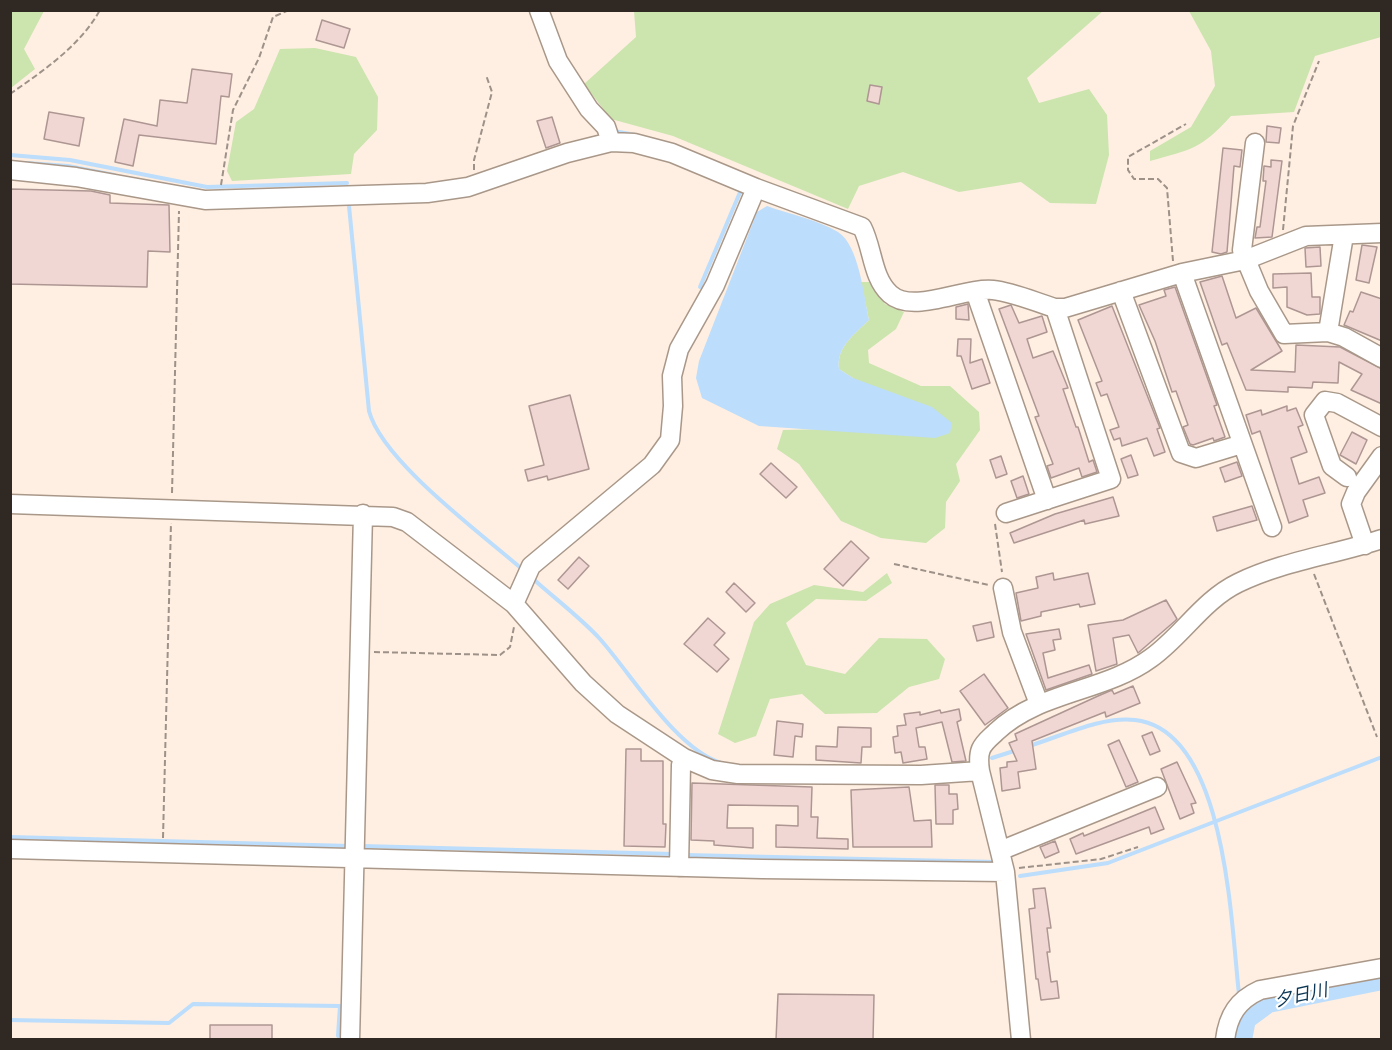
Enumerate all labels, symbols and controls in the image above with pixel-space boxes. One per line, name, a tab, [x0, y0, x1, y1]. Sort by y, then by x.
water label: 夕日川	[1272, 980, 1330, 1012]

